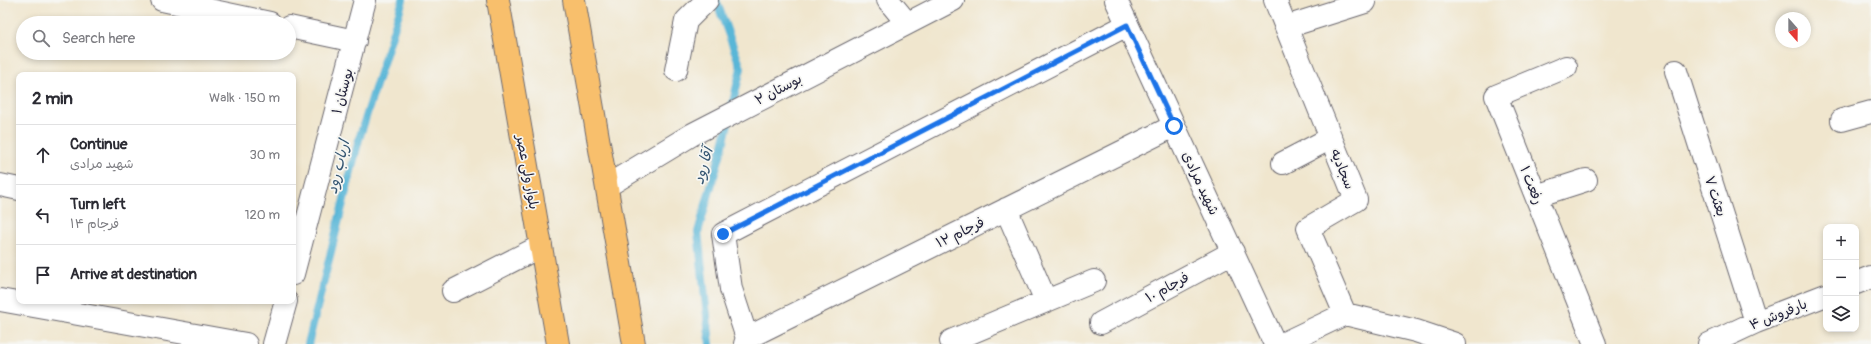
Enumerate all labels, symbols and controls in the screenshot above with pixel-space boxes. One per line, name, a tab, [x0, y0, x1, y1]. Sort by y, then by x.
north arrow	[1775, 12, 1811, 48]
search box	[16, 16, 296, 60]
icon: search	[30, 27, 52, 49]
text: Search here	[62, 29, 135, 48]
street label: بوستان ۱	[328, 67, 357, 116]
street label: بوستان ۲	[752, 70, 805, 109]
text: 2 min	[32, 88, 73, 109]
text: Walk · 150 m	[209, 90, 280, 106]
route start	[1165, 117, 1183, 135]
street label: بلوار ولی عصر	[512, 132, 542, 211]
text: Continue	[70, 135, 128, 154]
water label: ارباب رود	[323, 136, 355, 196]
water label: آقا رود	[689, 142, 719, 187]
icon: ahead	[32, 144, 54, 166]
street label: سجادیه	[1327, 146, 1358, 192]
text: 30 m	[250, 147, 280, 163]
street label: شهید مرادی	[1178, 149, 1223, 218]
text: شهید مرادی	[70, 156, 134, 172]
street label: رفعت ۱	[1516, 163, 1547, 207]
street label: بعثت ۷	[1701, 174, 1730, 219]
text: Turn left	[70, 195, 126, 214]
icon: left	[32, 204, 54, 226]
text: 120 m	[244, 207, 280, 223]
street label: فرجام ۱۲	[933, 213, 988, 253]
text: فرجام ۱۴	[70, 216, 119, 232]
map controls	[1823, 224, 1859, 332]
button: +	[1823, 224, 1859, 260]
route end	[714, 225, 732, 243]
button: −	[1823, 260, 1859, 296]
icon: arrive	[32, 264, 54, 286]
text: Arrive at destination	[70, 265, 197, 284]
street label: فرجام ۱۰	[1143, 269, 1193, 308]
street label: بارفروش ۴	[1747, 295, 1809, 334]
button: layers	[1823, 296, 1859, 332]

